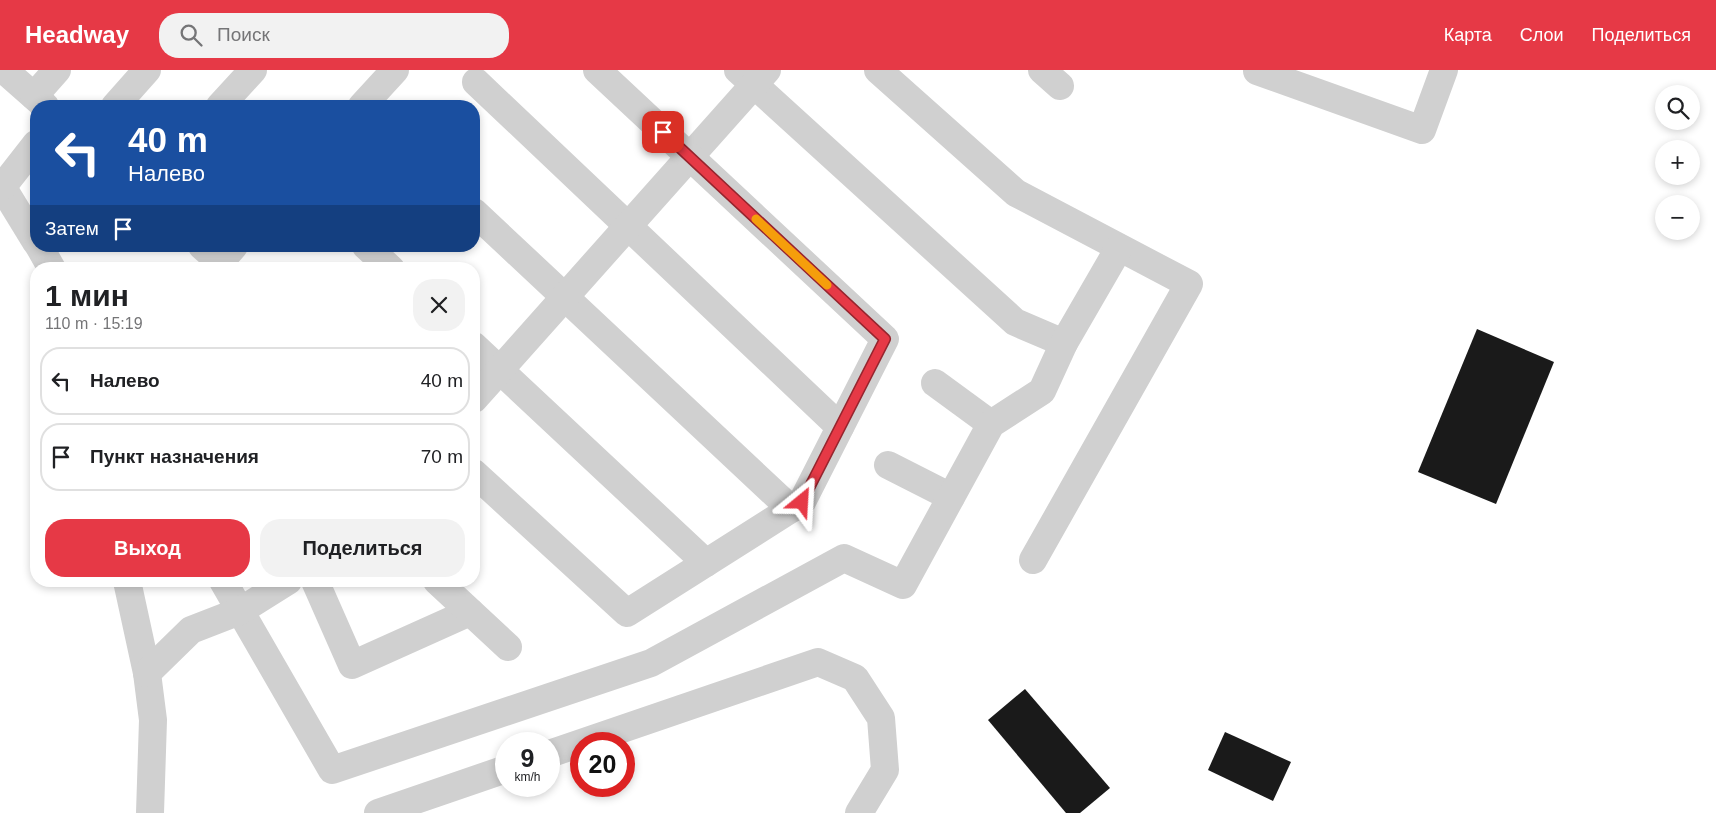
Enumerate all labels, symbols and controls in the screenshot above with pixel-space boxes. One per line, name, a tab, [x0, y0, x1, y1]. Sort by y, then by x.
search box	[159, 13, 509, 58]
text: Headway	[25, 21, 129, 48]
icon: search	[177, 21, 205, 49]
text: Поиск	[217, 24, 270, 45]
text: Карта	[1444, 25, 1492, 45]
text: Слои	[1520, 25, 1564, 45]
text: Поделиться	[1592, 25, 1691, 45]
map controls	[1655, 85, 1700, 240]
button: search	[1655, 85, 1700, 130]
pin	[642, 111, 684, 153]
icon: arrive	[649, 118, 677, 146]
icon: left	[45, 120, 110, 185]
text: 40 m	[128, 120, 208, 159]
button: +	[1655, 140, 1700, 185]
text: Налево	[128, 161, 205, 186]
button: −	[1655, 195, 1700, 240]
icon: arrive	[109, 215, 137, 243]
text: Затем	[45, 218, 99, 239]
text: 1 мин	[45, 279, 129, 312]
button: close	[413, 279, 465, 331]
text: 110 m · 15:19	[45, 315, 143, 332]
icon: left	[47, 367, 75, 395]
text: Налево	[90, 370, 160, 391]
text: 40 m	[421, 370, 463, 391]
icon: arrive	[47, 443, 75, 471]
text: Пункт назначения	[90, 446, 259, 467]
text: 70 m	[421, 446, 463, 467]
position arrow	[775, 475, 827, 527]
button: Выход	[45, 519, 250, 577]
button: Поделиться	[260, 519, 465, 577]
speed limit sign: 20	[570, 732, 635, 797]
text: 9	[521, 744, 534, 772]
text: km/h	[514, 770, 541, 784]

